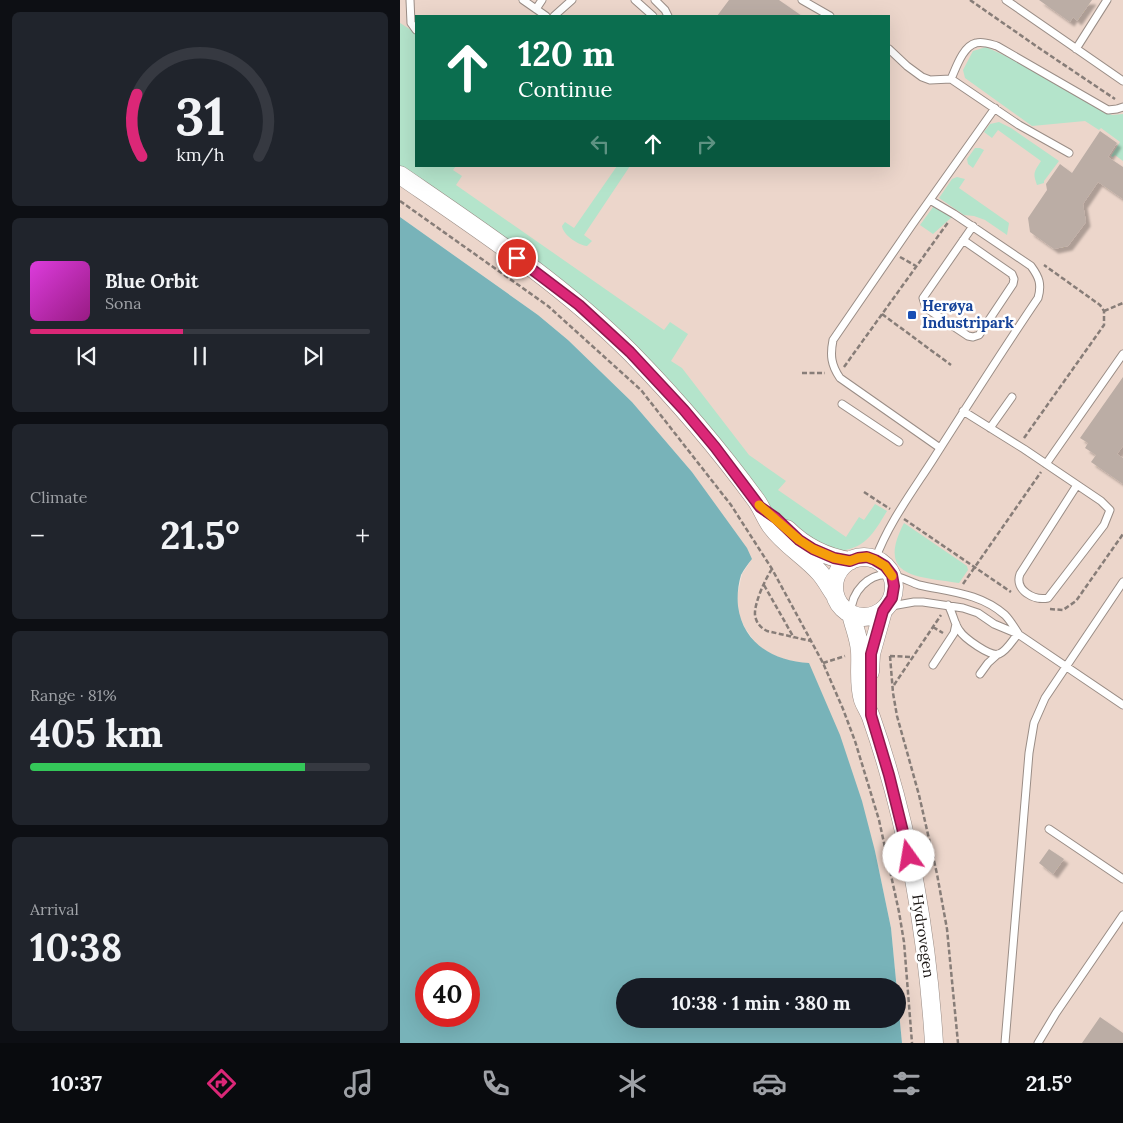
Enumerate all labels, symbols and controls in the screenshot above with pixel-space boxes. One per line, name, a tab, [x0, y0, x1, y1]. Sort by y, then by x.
text: 120 m	[518, 31, 615, 76]
icon: ahead	[435, 35, 500, 100]
text: Continue	[518, 75, 613, 103]
text: 31	[175, 83, 225, 149]
icon: left	[586, 130, 614, 158]
icon: ahead	[639, 130, 667, 158]
icon: right	[692, 130, 720, 158]
text: km/h	[176, 143, 224, 166]
pin	[496, 237, 538, 279]
icon: arrive	[503, 244, 531, 272]
text: Blue Orbit	[105, 269, 199, 293]
text: Sona	[105, 293, 141, 313]
place label: Herøya Industripark	[922, 296, 1014, 332]
marker: Herøya Industripark	[906, 309, 918, 321]
icon: previous	[73, 342, 101, 370]
icon: pause	[186, 342, 214, 370]
icon: next	[299, 342, 327, 370]
text: Climate	[30, 487, 87, 507]
text: 21.5°	[160, 511, 240, 559]
text: −	[30, 518, 45, 554]
text: +	[355, 518, 370, 554]
text: Range · 81%	[30, 685, 117, 705]
text: 405 km	[30, 709, 163, 757]
position arrow	[882, 829, 934, 881]
street label: Hydrovegen	[908, 893, 939, 979]
text: Arrival	[30, 899, 79, 919]
text: 10:38	[30, 923, 122, 971]
speed limit sign: 40	[415, 962, 480, 1027]
text: 10:38 · 1 min · 380 m	[671, 991, 851, 1015]
icon: directions	[204, 1066, 239, 1101]
icon: music	[341, 1066, 376, 1101]
icon: phone	[478, 1066, 513, 1101]
icon: climate	[615, 1066, 650, 1101]
icon: car	[752, 1066, 787, 1101]
icon: filters	[889, 1066, 924, 1101]
text: 10:37	[51, 1069, 102, 1097]
text: 21.5°	[1026, 1069, 1072, 1097]

